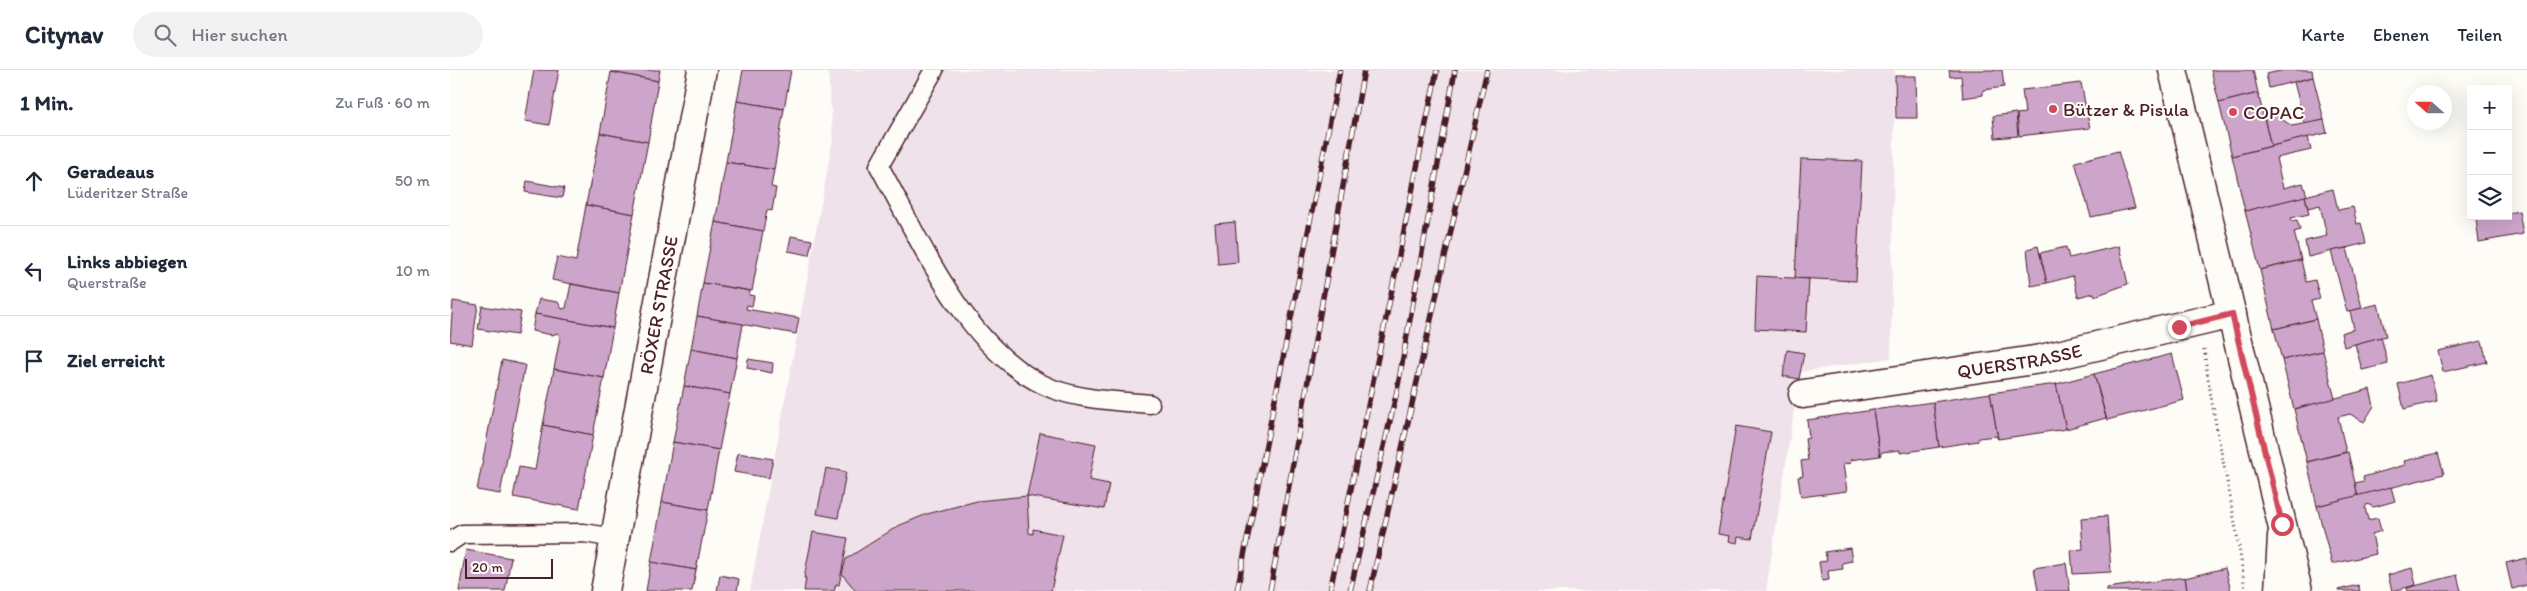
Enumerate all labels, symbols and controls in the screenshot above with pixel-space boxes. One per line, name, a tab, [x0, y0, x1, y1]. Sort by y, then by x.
search box	[133, 12, 483, 57]
text: Citynav	[25, 20, 103, 49]
icon: search	[151, 21, 179, 49]
text: Hier suchen	[191, 23, 288, 46]
text: Karte	[2302, 24, 2345, 46]
text: Ebenen	[2373, 24, 2429, 46]
text: Teilen	[2457, 24, 2502, 46]
north arrow	[2407, 85, 2452, 130]
map controls	[2467, 85, 2512, 220]
button: +	[2467, 85, 2512, 130]
text: 1 Min.	[20, 90, 73, 115]
text: Zu Fuß · 60 m	[335, 93, 430, 112]
place label: Bützer & Pisula	[2063, 98, 2189, 121]
place label: COPAC	[2243, 101, 2304, 124]
marker: Bützer & Pisula	[2047, 103, 2059, 115]
marker: COPAC	[2227, 106, 2239, 118]
button: −	[2467, 130, 2512, 175]
text: Geradeaus	[67, 160, 154, 183]
icon: ahead	[20, 167, 48, 195]
text: 50 m	[395, 171, 430, 190]
button: layers	[2467, 175, 2512, 220]
text: Lüderitzer Straße	[67, 183, 188, 202]
street label: RÖXER STRASSE	[634, 234, 682, 376]
text: Links abbiegen	[67, 250, 187, 273]
icon: left	[20, 257, 48, 285]
text: 10 m	[396, 261, 430, 280]
text: Querstraße	[67, 273, 147, 292]
route end	[2168, 316, 2191, 339]
street label: QUERSTRASSE	[1956, 338, 2084, 383]
icon: arrive	[20, 347, 48, 375]
text: Ziel erreicht	[67, 349, 165, 372]
route start	[2271, 513, 2294, 536]
scale bar	[465, 556, 552, 579]
text: 20 m	[472, 559, 503, 576]

